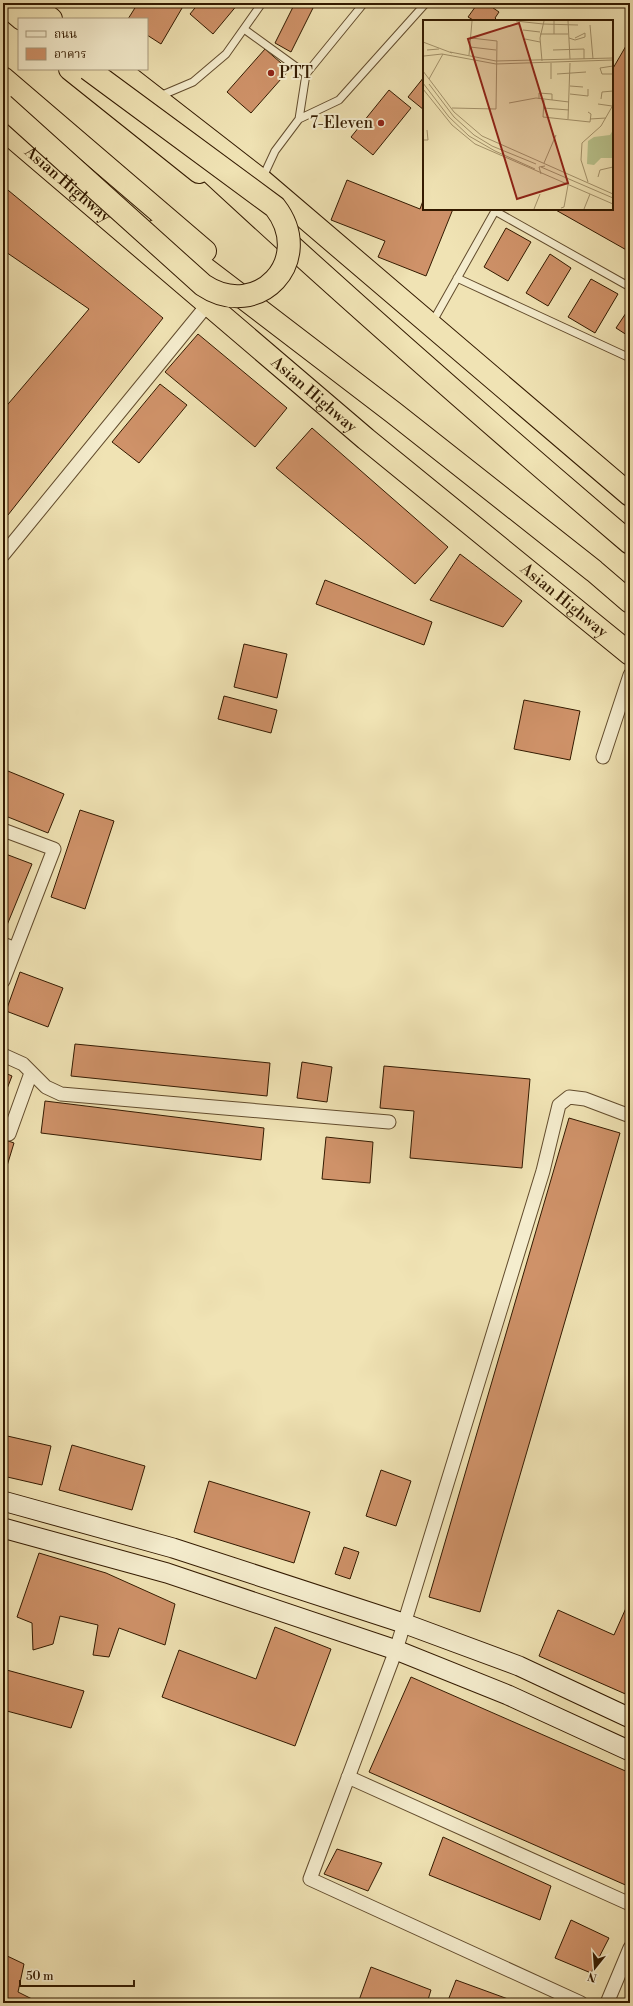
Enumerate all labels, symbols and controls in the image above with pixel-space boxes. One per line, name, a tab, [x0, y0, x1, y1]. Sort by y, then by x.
legend	[18, 18, 148, 70]
inset map	[423, 20, 613, 210]
text: ถนน	[54, 27, 77, 42]
text: อาคาร	[54, 47, 86, 62]
place label: PTT	[279, 63, 313, 83]
marker: PTT	[266, 68, 276, 78]
place label: 7-Eleven	[310, 113, 373, 133]
marker: 7-Eleven	[376, 118, 386, 128]
street label: Asian Highway	[20, 141, 115, 227]
street label: Asian Highway	[266, 352, 361, 437]
street label: Asian Highway	[516, 558, 612, 642]
north arrow	[575, 1948, 615, 1988]
scale bar	[20, 1962, 134, 1988]
text: 50 m	[26, 1969, 54, 1984]
text: N	[586, 1969, 599, 1985]

